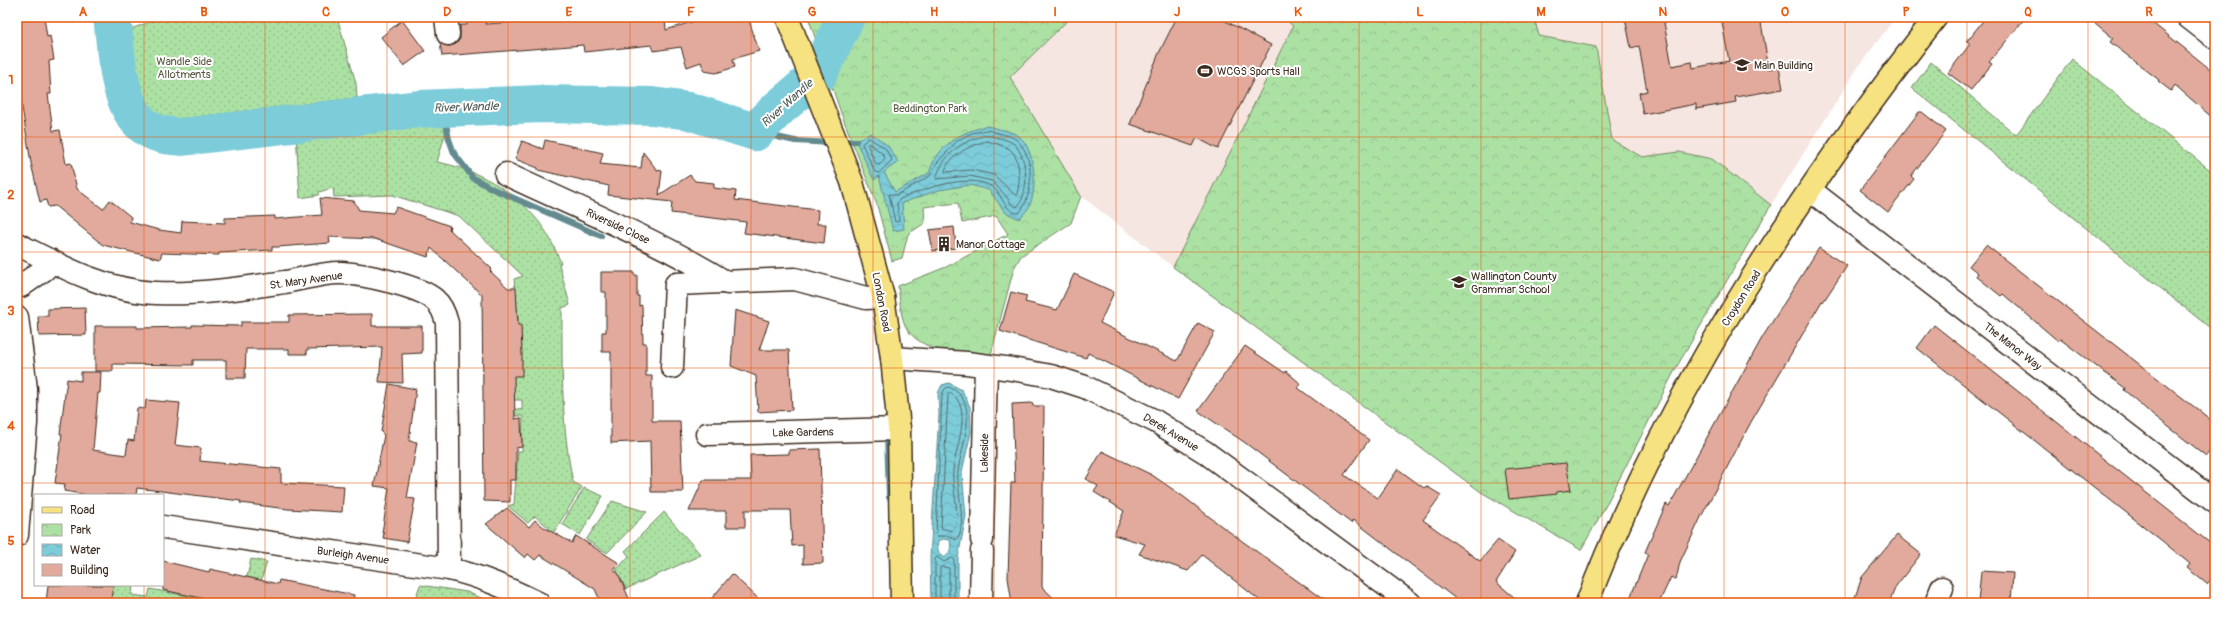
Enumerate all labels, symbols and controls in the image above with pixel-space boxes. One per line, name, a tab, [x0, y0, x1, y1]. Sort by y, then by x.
text: A	[79, 4, 88, 20]
text: B	[200, 4, 208, 20]
text: C	[322, 4, 330, 20]
text: D	[443, 4, 451, 20]
text: E	[566, 4, 573, 20]
text: F	[687, 4, 695, 20]
text: G	[808, 4, 817, 20]
text: H	[930, 4, 938, 20]
text: I	[1053, 4, 1057, 20]
text: J	[1174, 4, 1180, 20]
text: K	[1294, 4, 1302, 20]
text: L	[1416, 4, 1424, 20]
text: M	[1536, 4, 1546, 20]
text: N	[1659, 4, 1668, 20]
text: O	[1781, 4, 1790, 20]
text: P	[1902, 4, 1910, 20]
text: Q	[2024, 4, 2032, 20]
text: R	[2145, 4, 2153, 20]
park label: Wandle Side Allotments	[156, 55, 212, 81]
school or university icon: Main Building	[1733, 56, 1751, 74]
place label: Main Building	[1754, 59, 1813, 72]
sports icon: WCGS Sports Hall	[1196, 62, 1214, 80]
place label: WCGS Sports Hall	[1217, 65, 1300, 78]
text: 1	[8, 72, 14, 88]
water label: River Wandle	[758, 75, 817, 131]
water label: River Wandle	[433, 99, 500, 116]
park label: Beddington Park	[893, 102, 967, 115]
text: 2	[7, 187, 15, 203]
street label: Riverside Close	[584, 206, 652, 247]
building icon: Manor Cottage	[935, 235, 953, 253]
place label: Manor Cottage	[956, 238, 1026, 251]
street label: Croydon Road	[1719, 268, 1764, 329]
street label: St. Mary Avenue	[269, 269, 344, 292]
place label: Wallington County Grammar School	[1471, 270, 1557, 296]
street label: London Road	[869, 271, 894, 333]
school or university icon: Wallington County Grammar School	[1450, 273, 1468, 291]
text: 3	[7, 303, 15, 319]
street label: The Manor Way	[1981, 320, 2044, 373]
street label: Derek Avenue	[1141, 411, 1201, 454]
text: 4	[7, 418, 15, 434]
street label: Lake Gardens	[772, 425, 834, 440]
street label: Lakeside	[978, 433, 991, 473]
legend	[34, 494, 164, 586]
text: Road	[70, 503, 95, 518]
text: Park	[70, 523, 91, 538]
text: 5	[7, 533, 15, 549]
text: Water	[70, 543, 101, 558]
street label: Burleigh Avenue	[316, 544, 390, 567]
text: Building	[70, 563, 109, 578]

